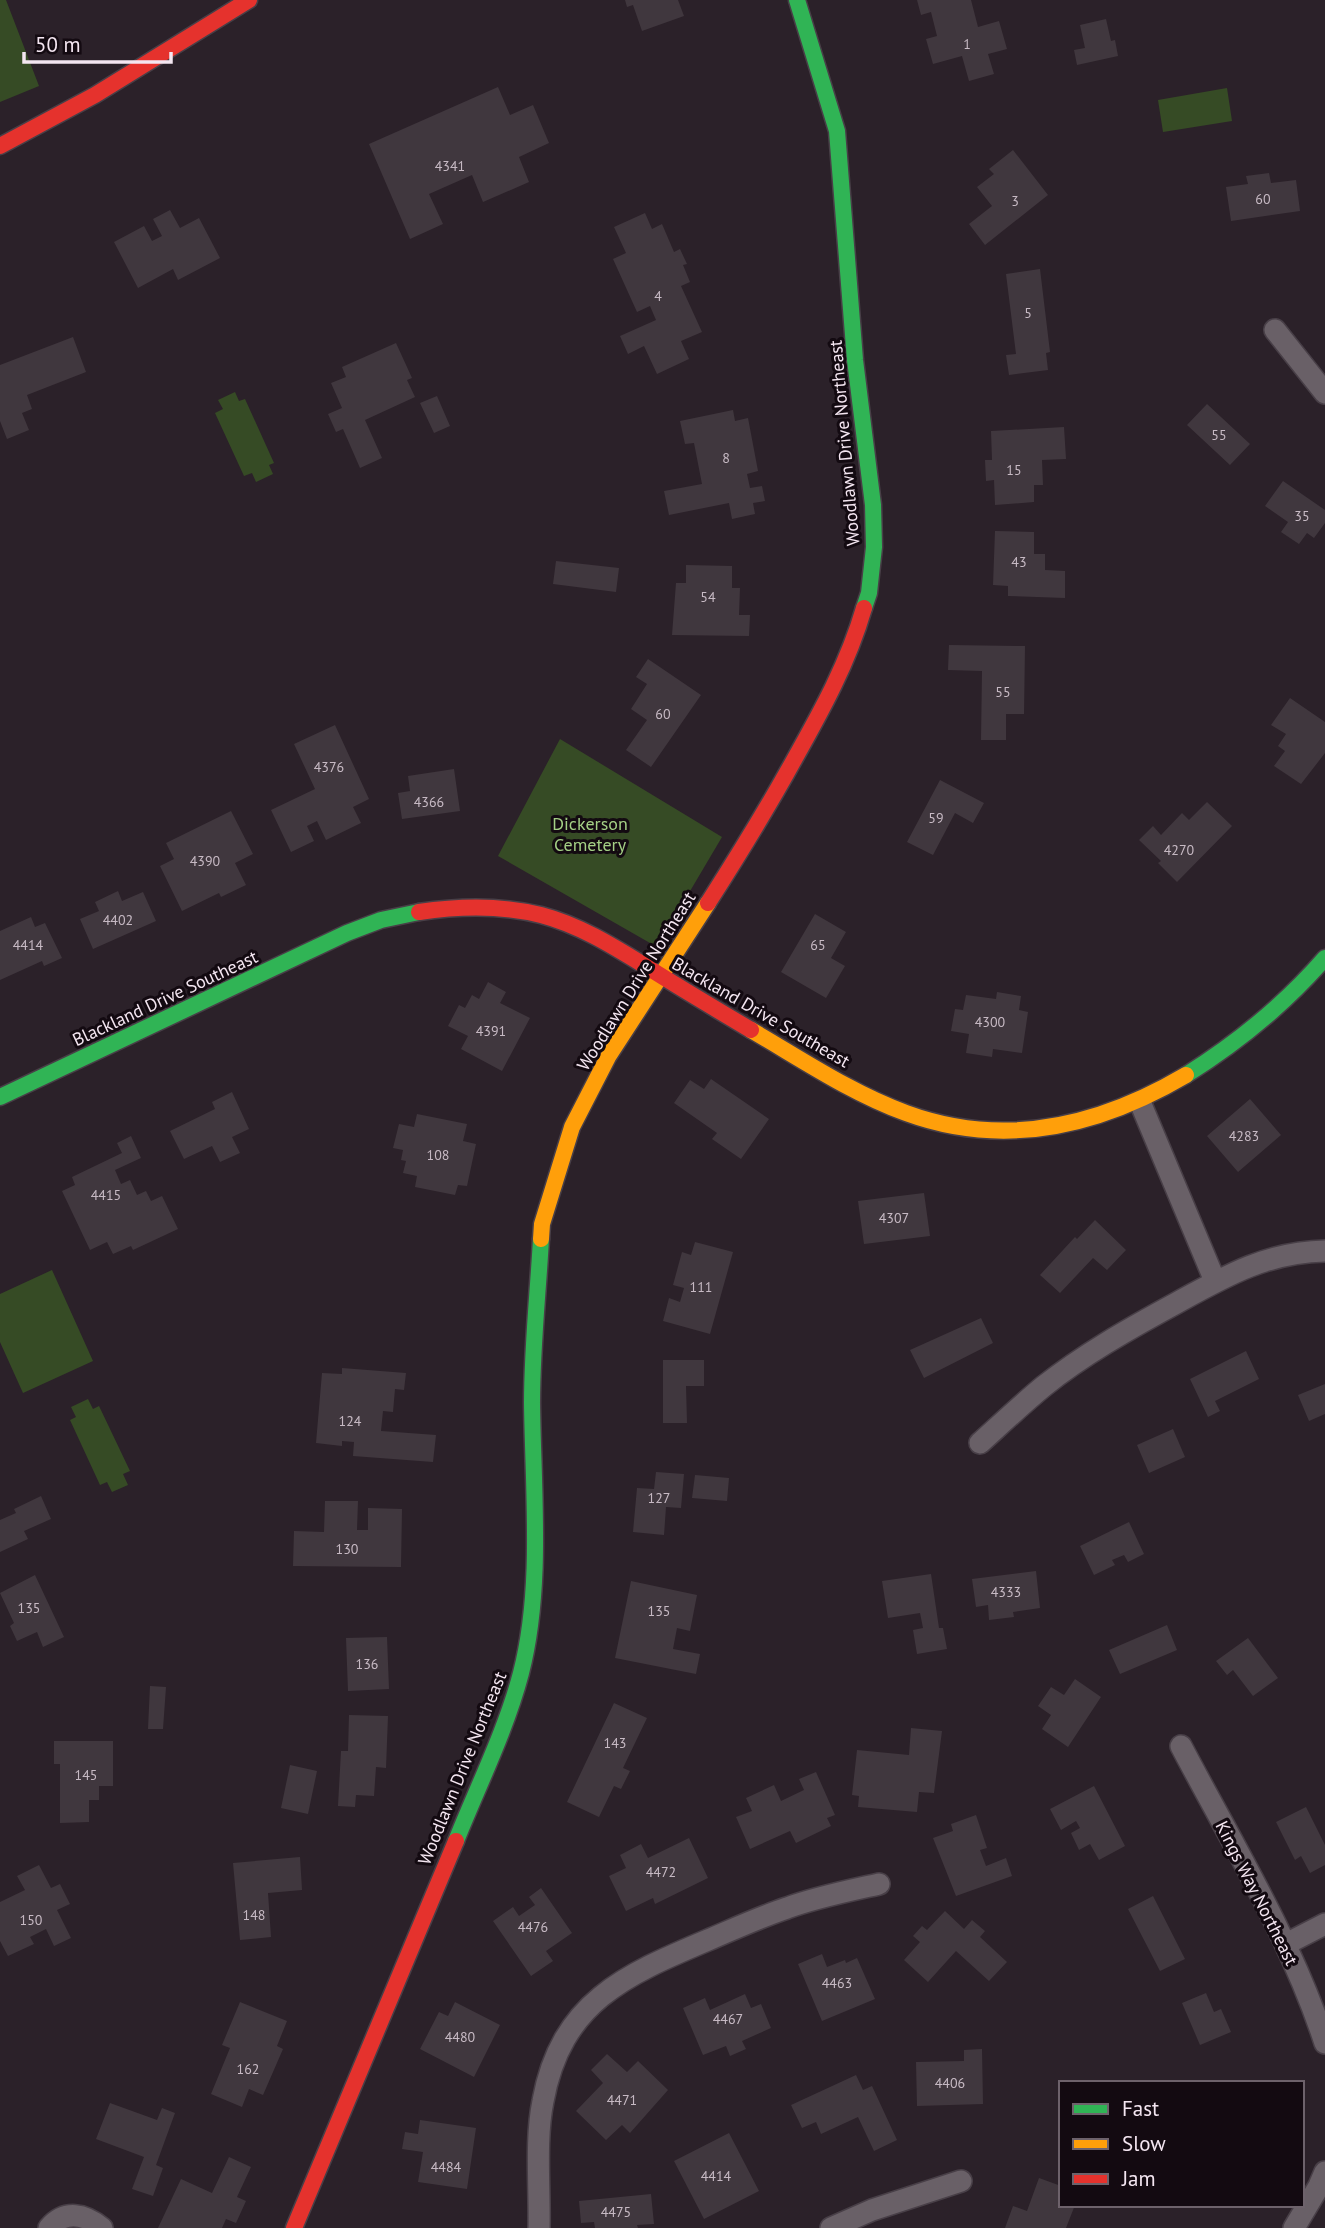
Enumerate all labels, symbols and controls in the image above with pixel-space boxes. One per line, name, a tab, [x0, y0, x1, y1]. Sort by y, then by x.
scale bar	[24, 21, 172, 65]
text: 50 m	[35, 31, 81, 58]
house number: 1	[963, 35, 971, 53]
house number: 4341	[435, 157, 465, 175]
house number: 60	[1255, 190, 1271, 208]
house number: 3	[1011, 192, 1019, 210]
house number: 4	[654, 287, 662, 305]
house number: 5	[1024, 304, 1032, 322]
street label: Woodlawn Drive Northeast	[824, 339, 864, 547]
house number: 55	[1211, 426, 1227, 444]
house number: 8	[722, 449, 730, 467]
house number: 15	[1006, 461, 1022, 479]
house number: 35	[1294, 507, 1310, 525]
house number: 43	[1011, 553, 1027, 571]
house number: 54	[700, 588, 716, 606]
house number: 55	[995, 683, 1011, 701]
house number: 60	[655, 705, 671, 723]
house number: 4376	[314, 758, 344, 776]
house number: 4366	[414, 793, 444, 811]
house number: 59	[928, 809, 944, 827]
park label: Dickerson Cemetery	[552, 812, 628, 856]
house number: 4270	[1164, 841, 1195, 859]
house number: 4390	[190, 852, 221, 870]
street label: Woodlawn Drive Northeast	[572, 887, 700, 1075]
house number: 4402	[103, 911, 133, 929]
house number: 4414	[13, 936, 44, 954]
house number: 65	[810, 936, 826, 954]
street label: Blackland Drive Southeast	[69, 945, 261, 1051]
street label: Blackland Drive Southeast	[668, 952, 854, 1072]
house number: 4300	[975, 1013, 1006, 1031]
house number: 4391	[476, 1022, 506, 1040]
house number: 4283	[1229, 1127, 1259, 1145]
house number: 108	[427, 1146, 449, 1164]
house number: 4415	[91, 1186, 121, 1204]
house number: 4307	[879, 1209, 909, 1227]
house number: 111	[690, 1278, 712, 1296]
house number: 124	[339, 1412, 362, 1430]
house number: 127	[648, 1489, 670, 1507]
house number: 130	[336, 1540, 359, 1558]
house number: 4333	[991, 1583, 1021, 1601]
house number: 135	[18, 1599, 40, 1617]
house number: 135	[648, 1602, 670, 1620]
house number: 136	[356, 1655, 378, 1673]
street label: Woodlawn Drive Northeast	[413, 1668, 511, 1868]
house number: 143	[604, 1734, 626, 1752]
house number: 145	[75, 1766, 97, 1784]
street label: Kings Way Northeast	[1211, 1817, 1303, 1969]
house number: 4472	[646, 1863, 676, 1881]
house number: 148	[243, 1906, 265, 1924]
house number: 150	[20, 1911, 43, 1929]
house number: 4476	[518, 1918, 548, 1936]
house number: 4463	[822, 1974, 852, 1992]
house number: 4467	[713, 2010, 743, 2028]
house number: 4480	[445, 2028, 476, 2046]
house number: 162	[237, 2060, 259, 2078]
house number: 4406	[935, 2074, 965, 2092]
legend	[1059, 2081, 1304, 2207]
house number: 4471	[607, 2091, 637, 2109]
text: Fast	[1122, 2095, 1159, 2122]
text: Slow	[1122, 2130, 1166, 2157]
house number: 4484	[431, 2158, 462, 2176]
text: Jam	[1121, 2165, 1156, 2192]
house number: 4414	[701, 2167, 732, 2185]
house number: 4475	[601, 2203, 631, 2221]

